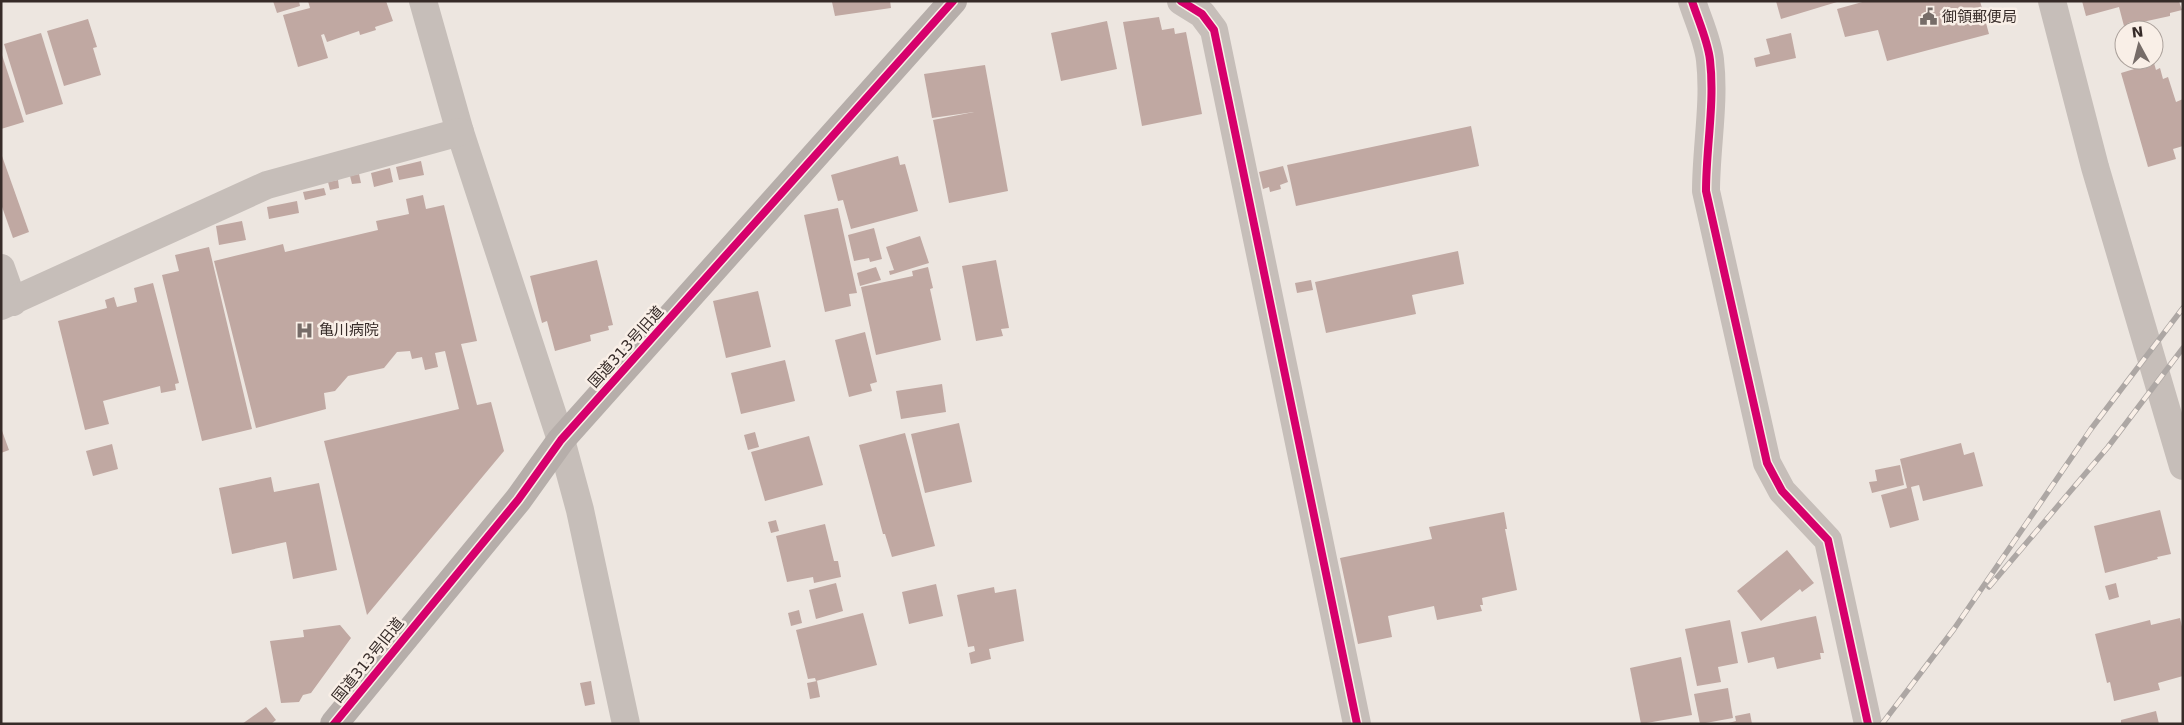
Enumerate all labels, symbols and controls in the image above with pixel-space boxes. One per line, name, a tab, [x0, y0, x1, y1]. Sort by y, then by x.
public building icon: 御領郵便局	[1918, 7, 1938, 27]
place label: 御領郵便局	[1942, 8, 2017, 26]
north arrow	[2114, 20, 2164, 70]
text: N	[2131, 23, 2144, 41]
street label: 国道313号旧道	[585, 302, 667, 392]
hospital icon: 亀川病院	[295, 320, 315, 340]
place label: 亀川病院	[319, 321, 379, 339]
street label: 国道313号旧道	[328, 614, 408, 706]

